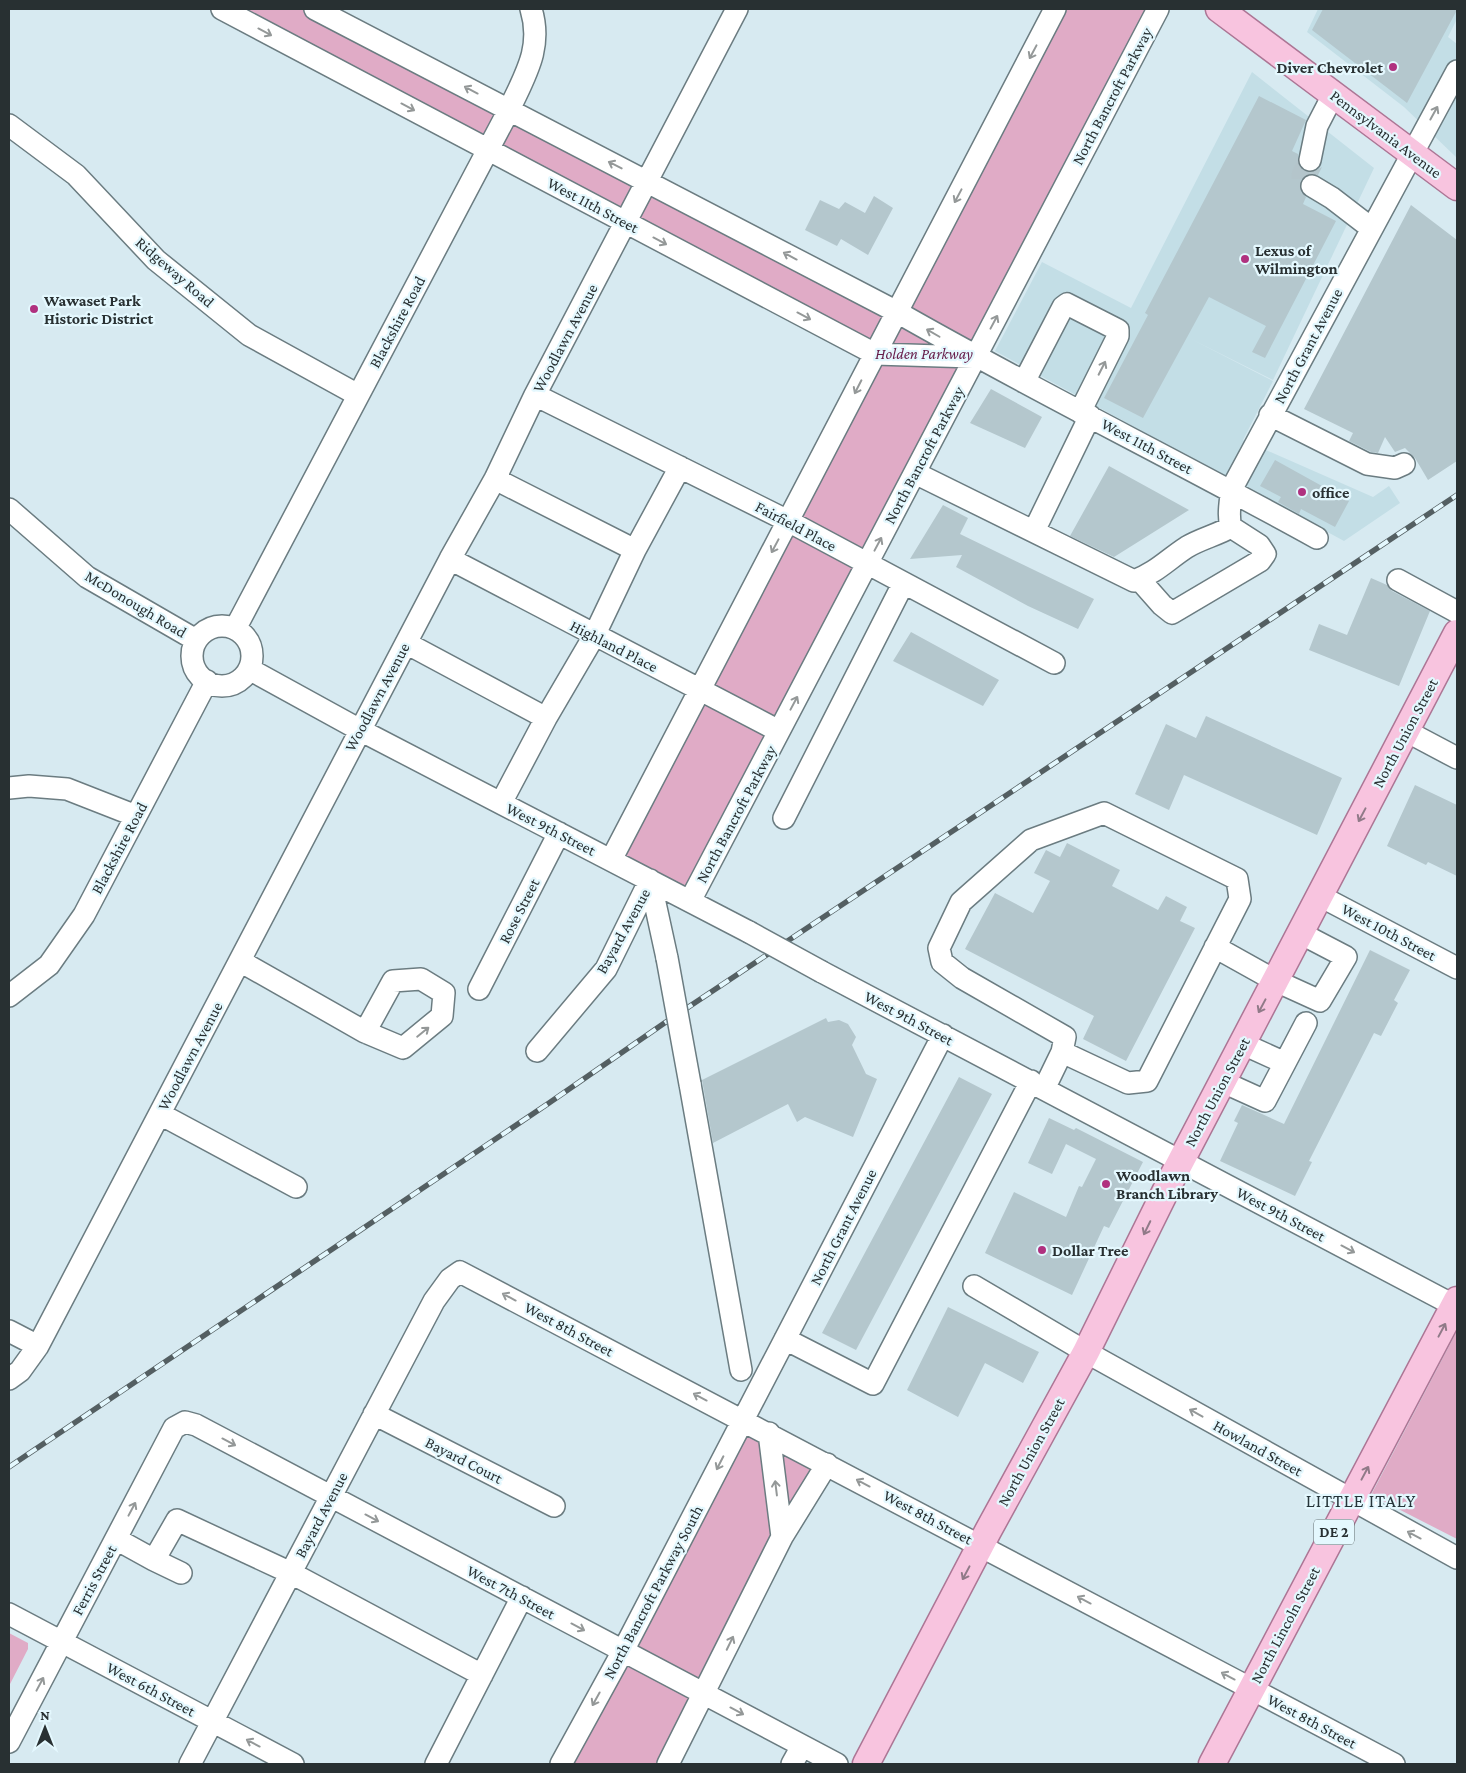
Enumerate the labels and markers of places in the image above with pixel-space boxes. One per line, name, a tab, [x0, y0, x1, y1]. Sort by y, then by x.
place label: Diver Chevrolet	[1277, 59, 1383, 76]
marker: Diver Chevrolet	[1387, 61, 1399, 73]
place label: Lexus of Wilmington	[1254, 242, 1338, 277]
marker: Lexus of Wilmington	[1239, 253, 1251, 265]
place label: Wawaset Park Historic District	[43, 292, 154, 327]
marker: Wawaset Park Historic District	[28, 303, 40, 315]
place label: office	[1312, 484, 1350, 501]
marker: office	[1296, 486, 1308, 498]
place label: Woodlawn Branch Library	[1115, 1167, 1218, 1202]
marker: Woodlawn Branch Library	[1100, 1178, 1112, 1190]
place label: Dollar Tree	[1052, 1242, 1129, 1259]
marker: Dollar Tree	[1036, 1244, 1048, 1256]

